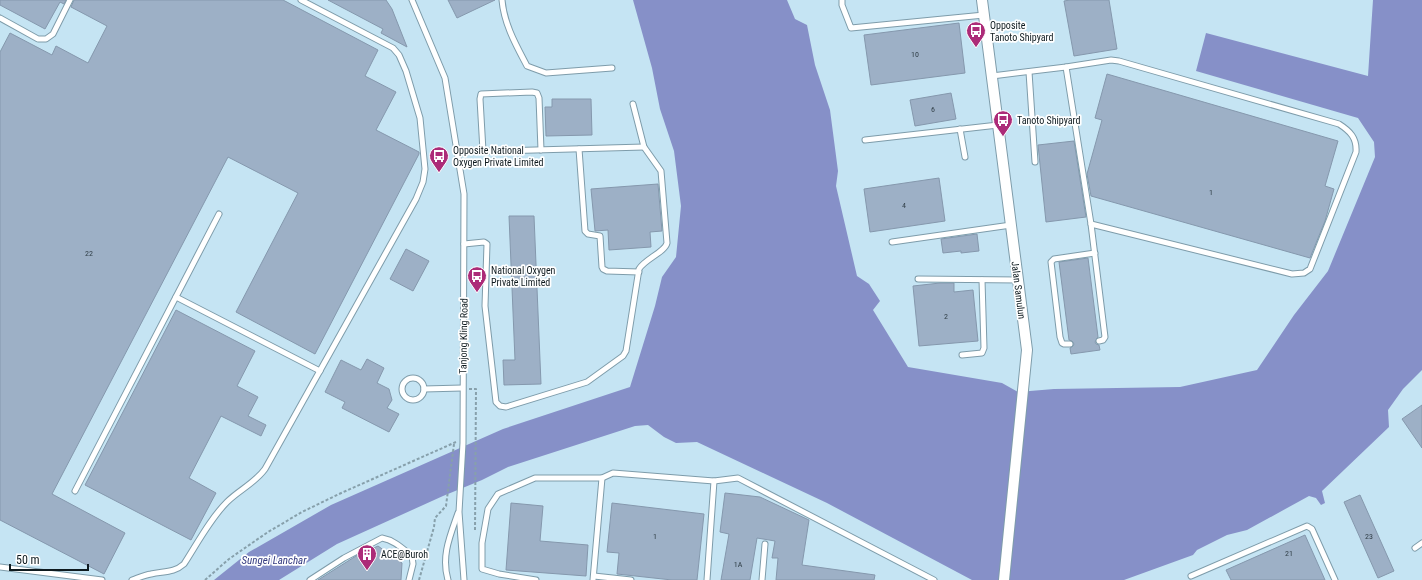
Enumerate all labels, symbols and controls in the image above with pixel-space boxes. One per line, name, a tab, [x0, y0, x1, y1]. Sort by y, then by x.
bus stop icon: Opposite Tanoto Shipyard	[965, 20, 987, 48]
place label: Opposite Tanoto Shipyard	[990, 20, 1054, 43]
house number: 10	[911, 50, 919, 59]
house number: 6	[931, 105, 935, 114]
bus stop icon: Tanoto Shipyard	[992, 109, 1014, 137]
place label: Tanoto Shipyard	[1017, 115, 1081, 126]
bus stop icon: Opposite National Oxygen Private Limited	[428, 145, 450, 173]
place label: Opposite National Oxygen Private Limited	[453, 145, 544, 168]
house number: 1	[1209, 188, 1213, 197]
house number: 4	[902, 201, 906, 210]
house number: 22	[85, 249, 93, 258]
street label: Jalan Samulun	[1010, 261, 1028, 320]
bus stop icon: National Oxygen Private Limited	[466, 265, 488, 293]
place label: National Oxygen Private Limited	[491, 265, 556, 288]
street label: Tanjong Kling Road	[457, 298, 470, 374]
house number: 2	[944, 312, 948, 321]
house number: 1	[653, 532, 657, 541]
house number: 23	[1365, 532, 1373, 541]
building icon: ACE@Buroh	[356, 543, 378, 571]
scale bar	[10, 546, 88, 572]
place label: ACE@Buroh	[381, 549, 428, 560]
house number: 21	[1285, 549, 1293, 558]
text: 50 m	[16, 553, 40, 567]
water label: Sungei Lanchar	[242, 554, 307, 567]
house number: 1A	[734, 560, 743, 569]

